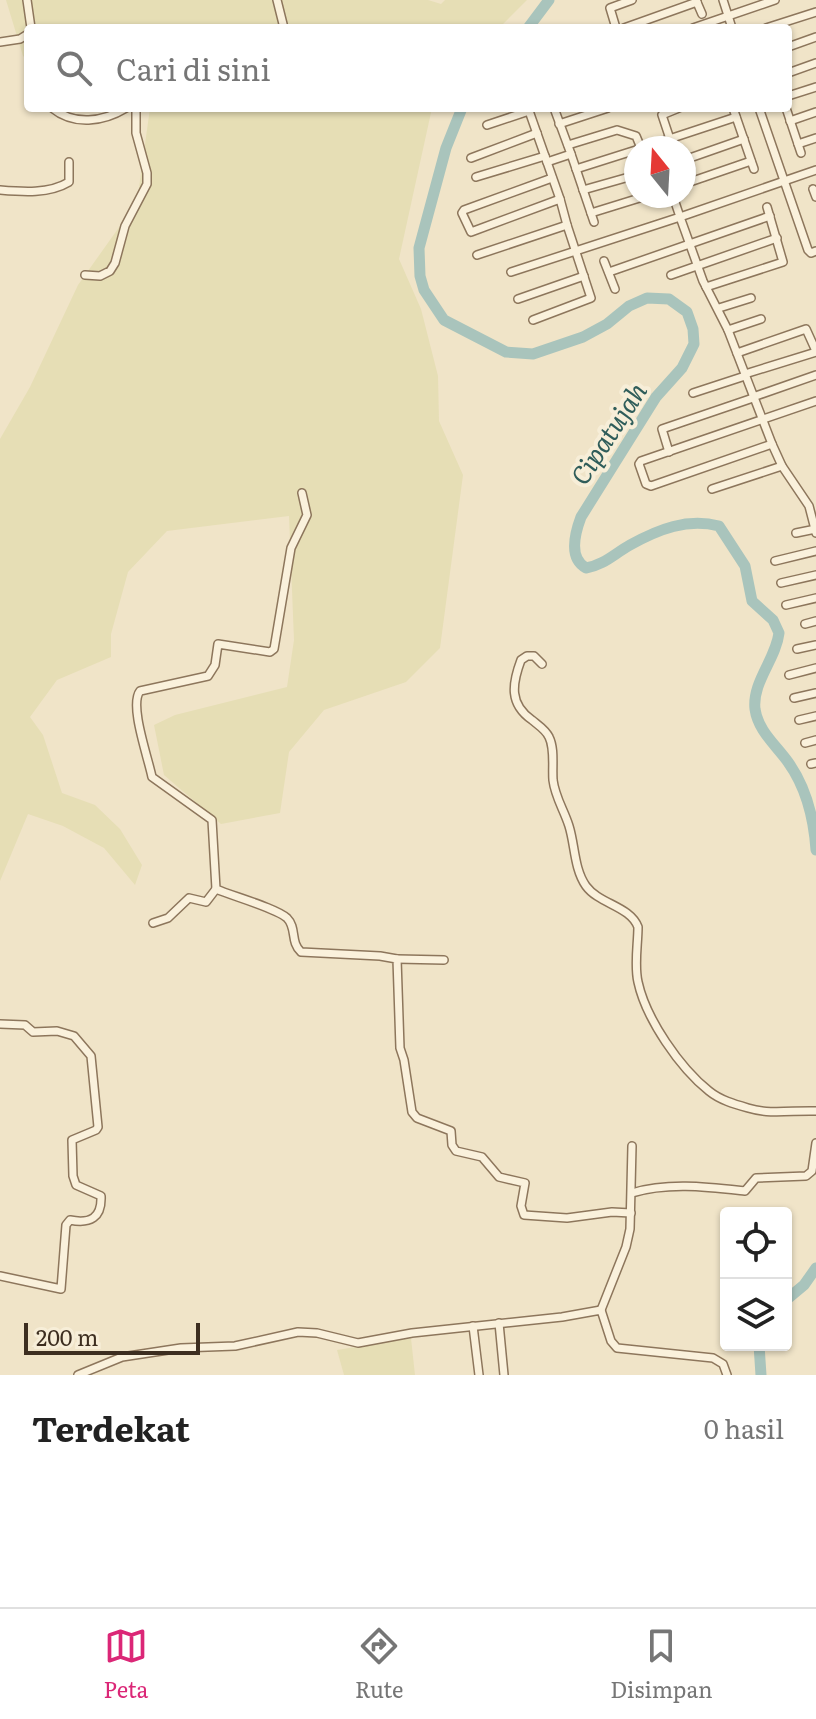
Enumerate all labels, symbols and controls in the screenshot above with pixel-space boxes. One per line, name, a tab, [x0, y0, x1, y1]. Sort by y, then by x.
search box	[24, 24, 792, 112]
icon: search	[52, 46, 96, 90]
text: Cari di sini	[116, 46, 270, 90]
north arrow	[624, 136, 696, 208]
water label: Cipatujah	[559, 374, 655, 492]
map controls	[720, 1207, 792, 1351]
button: locate	[720, 1207, 792, 1279]
button: layers	[720, 1279, 792, 1351]
scale bar	[24, 1319, 200, 1355]
text: 200 m	[36, 1320, 98, 1353]
text: Terdekat	[32, 1402, 190, 1452]
text: 0 hasil	[704, 1408, 784, 1447]
tab: Peta	[103, 1624, 148, 1705]
tab: Rute	[355, 1624, 404, 1705]
tab: Disimpan	[610, 1624, 713, 1705]

